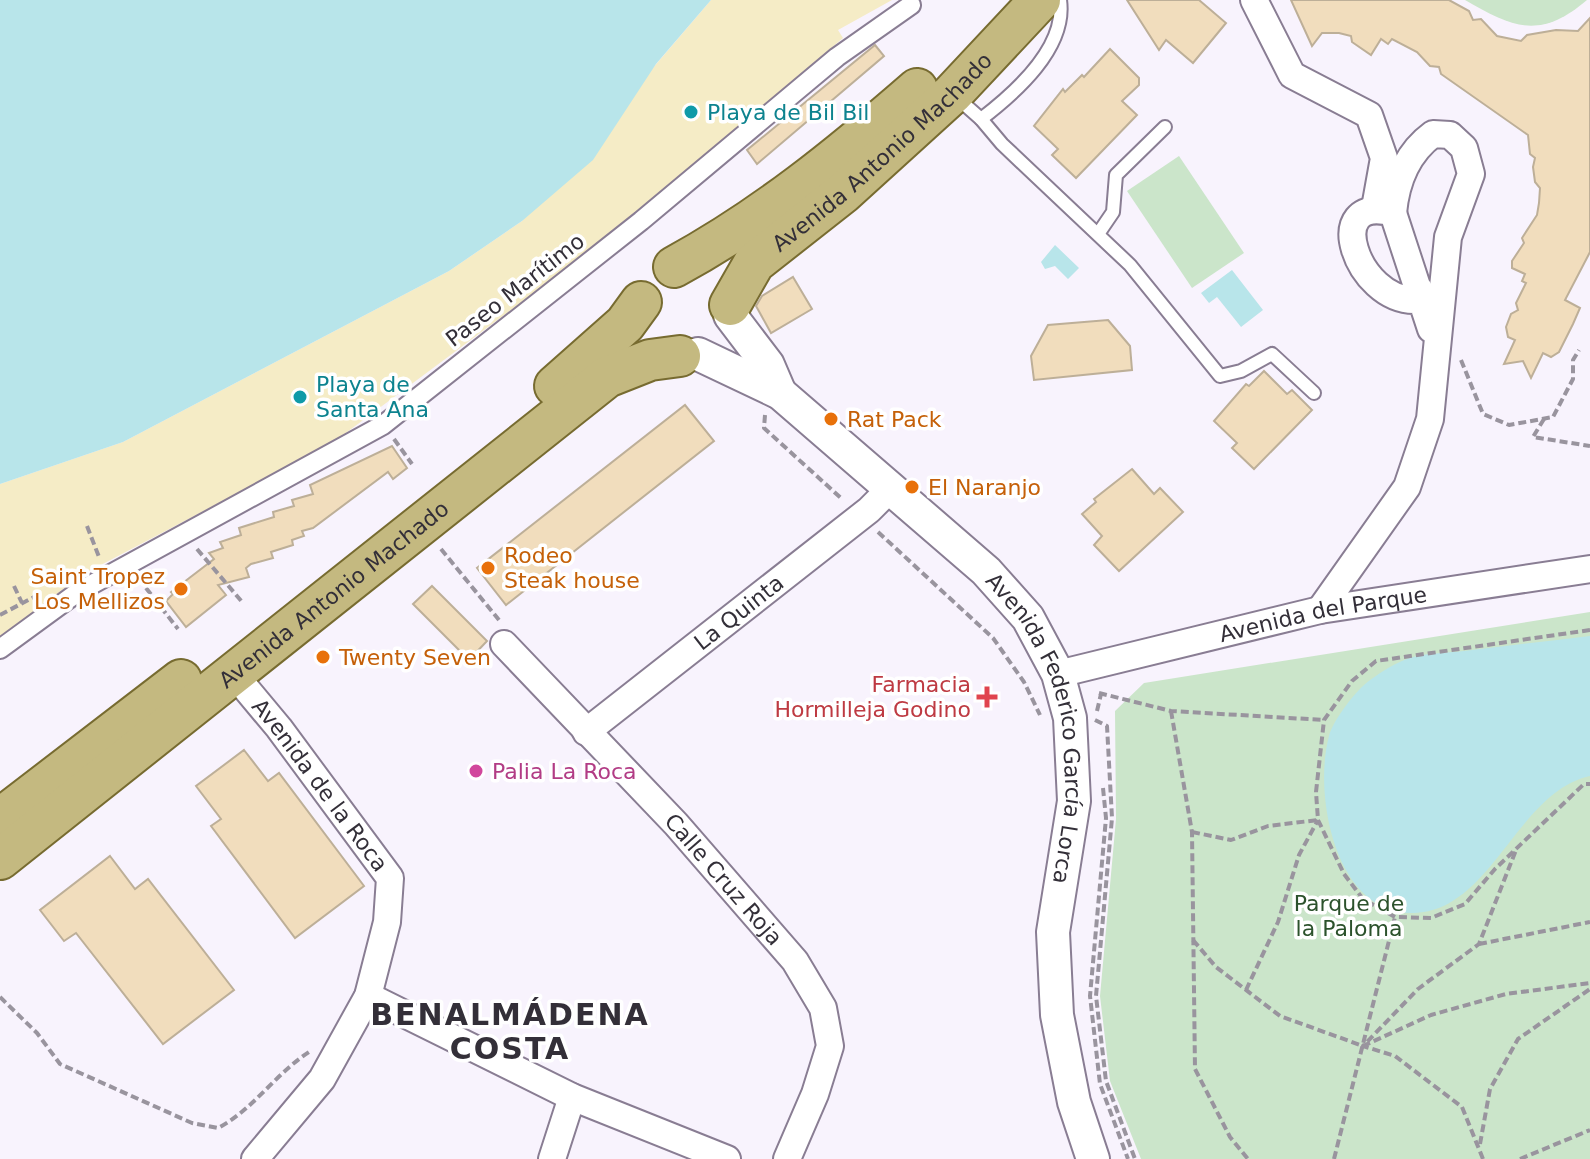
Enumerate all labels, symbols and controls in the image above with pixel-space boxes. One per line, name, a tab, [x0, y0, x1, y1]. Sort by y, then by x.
street label: Avenida Antonio Machado	[767, 47, 997, 256]
place label: Playa de Bil Bil	[707, 100, 869, 125]
marker: Playa de Bil Bil	[682, 103, 700, 121]
street label: Paseo Marítimo	[441, 228, 589, 352]
place label: Playa de Santa Ana	[316, 372, 429, 422]
marker: Playa de Santa Ana	[291, 388, 309, 406]
place label: Rat Pack	[847, 407, 942, 432]
marker: Rat Pack	[822, 410, 840, 428]
place label: El Naranjo	[928, 475, 1041, 500]
marker: El Naranjo	[903, 478, 921, 496]
street label: Avenida Antonio Machado	[214, 495, 453, 693]
place label: Rodeo Steak house	[504, 543, 640, 593]
marker: Rodeo Steak house	[479, 559, 497, 577]
place label: Saint Tropez Los Mellizos	[31, 564, 165, 614]
street label: Avenida Federico García Lorca	[981, 568, 1087, 886]
street label: La Quinta	[689, 570, 788, 655]
marker: Saint Tropez Los Mellizos	[172, 580, 190, 598]
street label: Avenida del Parque	[1217, 581, 1429, 647]
place label: Twenty Seven	[338, 645, 491, 670]
marker: Twenty Seven	[314, 648, 332, 666]
place label: Farmacia Hormilleja Godino	[774, 672, 971, 722]
marker: Farmacia Hormilleja Godino	[978, 688, 996, 706]
street label: Avenida de la Roca	[247, 694, 393, 876]
place label: Palia La Roca	[492, 759, 637, 784]
marker: Palia La Roca	[467, 762, 485, 780]
street label: Calle Cruz Roja	[660, 808, 788, 950]
park label: Parque de la Paloma	[1294, 891, 1404, 941]
district label: BENALMÁDENA COSTA	[370, 997, 650, 1066]

